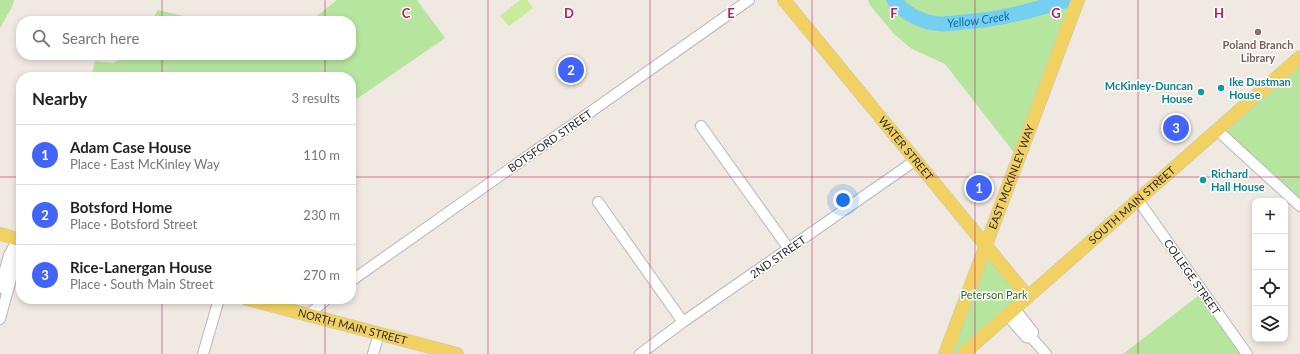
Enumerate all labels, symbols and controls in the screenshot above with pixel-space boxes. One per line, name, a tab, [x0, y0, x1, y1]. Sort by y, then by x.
text: C	[402, 5, 411, 21]
text: D	[564, 5, 574, 21]
text: E	[727, 5, 735, 21]
text: F	[890, 5, 898, 21]
text: G	[1051, 5, 1061, 21]
text: H	[1214, 5, 1224, 21]
water label: Yellow Creek	[947, 8, 1011, 31]
search box	[16, 16, 356, 60]
icon: search	[30, 27, 52, 49]
marker: Poland Branch Library	[1253, 27, 1263, 37]
text: Search here	[62, 29, 139, 47]
place label: Poland Branch Library	[1223, 38, 1293, 64]
pin: 2	[558, 55, 584, 85]
place label: Ike Dustman House	[1229, 75, 1291, 101]
place label: McKinley-Duncan House	[1105, 79, 1193, 105]
marker: Ike Dustman House	[1216, 83, 1226, 93]
marker: McKinley-Duncan House	[1196, 87, 1206, 97]
text: Nearby	[32, 88, 87, 109]
text: 3 results	[292, 90, 340, 106]
street label: BOTSFORD STREET	[505, 106, 595, 174]
street label: WATER STREET	[876, 113, 937, 183]
pin: 3	[1163, 113, 1189, 143]
street label: EAST MCKINLEY WAY	[985, 123, 1037, 231]
text: Adam Case House	[70, 138, 191, 156]
text: 1	[41, 147, 49, 163]
text: 110 m	[303, 147, 340, 163]
text: Place · East McKinley Way	[70, 156, 220, 172]
street label: SOUTH MAIN STREET	[1085, 163, 1178, 246]
place label: Richard Hall House	[1211, 167, 1265, 193]
pin: 1	[966, 173, 992, 203]
marker: Richard Hall House	[1198, 175, 1208, 185]
your location	[833, 190, 853, 210]
text: Botsford Home	[70, 198, 172, 216]
map controls	[1252, 198, 1288, 342]
button: +	[1252, 198, 1288, 234]
text: 2	[41, 207, 49, 223]
text: 230 m	[303, 207, 340, 223]
text: Place · Botsford Street	[70, 216, 197, 232]
street label: 2ND STREET	[748, 232, 808, 280]
button: −	[1252, 234, 1288, 270]
street label: COLLEGE STREET	[1161, 236, 1224, 317]
text: Rice-Lanergan House	[70, 258, 212, 276]
text: 3	[41, 267, 49, 283]
text: 270 m	[303, 267, 340, 283]
button: locate	[1252, 270, 1288, 306]
text: Place · South Main Street	[70, 276, 213, 292]
park label: Peterson Park	[960, 288, 1028, 301]
street label: NORTH MAIN STREET	[297, 306, 409, 347]
button: layers	[1252, 306, 1288, 342]

